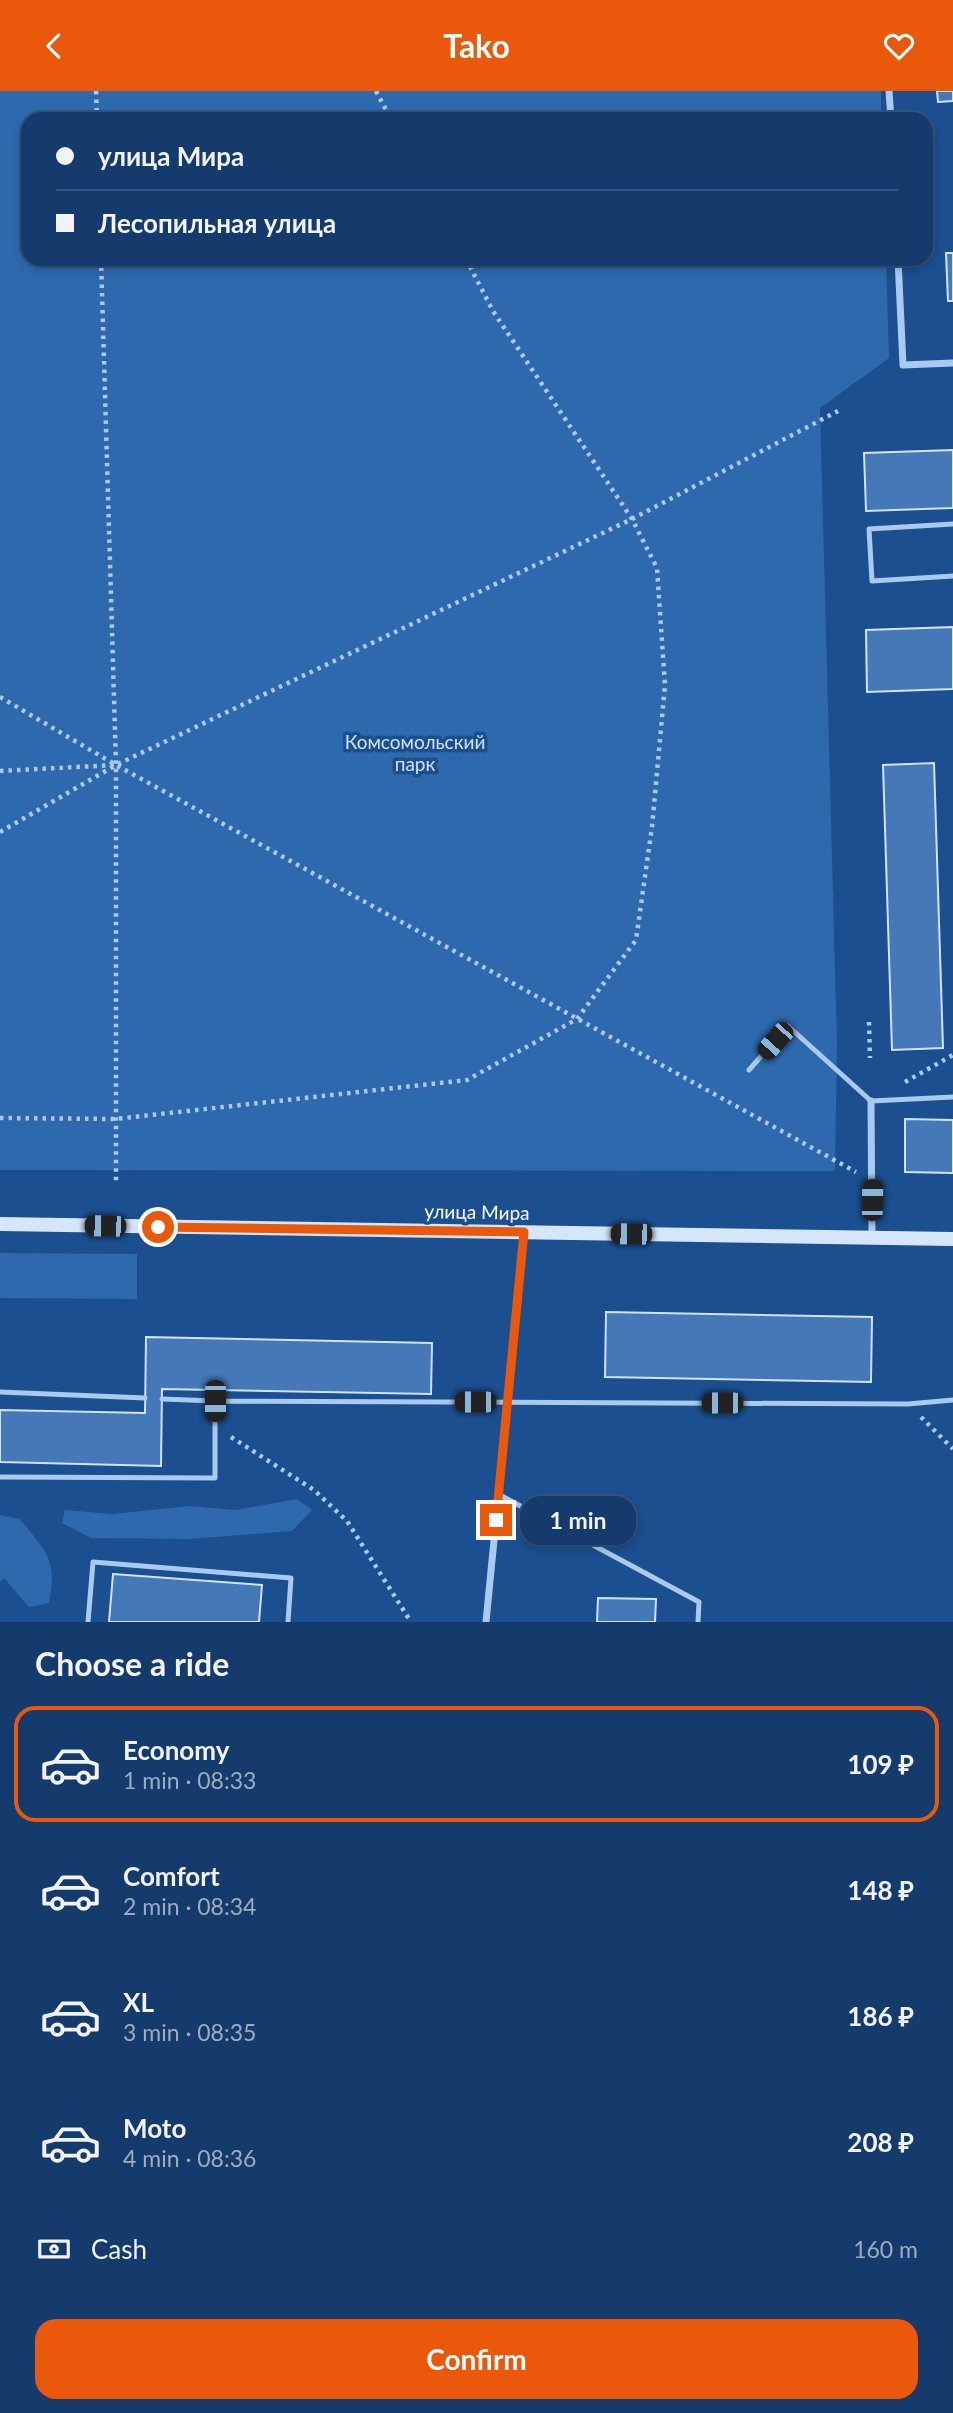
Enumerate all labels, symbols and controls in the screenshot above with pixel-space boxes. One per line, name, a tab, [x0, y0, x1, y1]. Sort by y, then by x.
text: Tako	[443, 26, 510, 65]
icon: back	[35, 27, 73, 65]
icon: heart	[880, 27, 918, 65]
text: улица Мира	[98, 140, 244, 172]
text: Лесопильная улица	[98, 207, 336, 239]
park label: Комсомольский парк	[345, 730, 485, 775]
car	[754, 1018, 797, 1064]
car	[862, 1179, 883, 1221]
street label: улица Мира	[424, 1199, 530, 1224]
route start	[142, 1211, 174, 1243]
car	[84, 1215, 127, 1237]
car	[610, 1223, 653, 1245]
car	[205, 1380, 226, 1422]
car	[455, 1392, 497, 1413]
car	[702, 1393, 744, 1414]
callout: 1 min	[520, 1495, 636, 1545]
route end	[480, 1504, 512, 1536]
text: 1 min	[549, 1506, 607, 1534]
text: Choose a ride	[35, 1644, 229, 1683]
icon: car	[39, 1733, 102, 1796]
text: Economy	[123, 1734, 229, 1766]
text: 109 ₽	[847, 1748, 914, 1780]
text: 1 min · 08:33	[123, 1766, 256, 1794]
icon: car	[39, 1859, 102, 1922]
text: Comfort	[123, 1860, 220, 1892]
text: 148 ₽	[847, 1874, 914, 1906]
text: 2 min · 08:34	[123, 1892, 256, 1920]
icon: car	[39, 1985, 102, 2048]
text: XL	[123, 1986, 154, 2018]
text: 186 ₽	[847, 2000, 914, 2032]
text: 3 min · 08:35	[123, 2018, 256, 2046]
icon: car	[39, 2111, 102, 2174]
text: Moto	[123, 2112, 186, 2144]
text: 208 ₽	[847, 2126, 914, 2158]
text: 4 min · 08:36	[123, 2144, 256, 2172]
icon: cash	[35, 2230, 73, 2268]
text: Cash	[91, 2233, 147, 2265]
text: 160 m	[853, 2235, 918, 2263]
button: Confirm	[35, 2319, 918, 2399]

